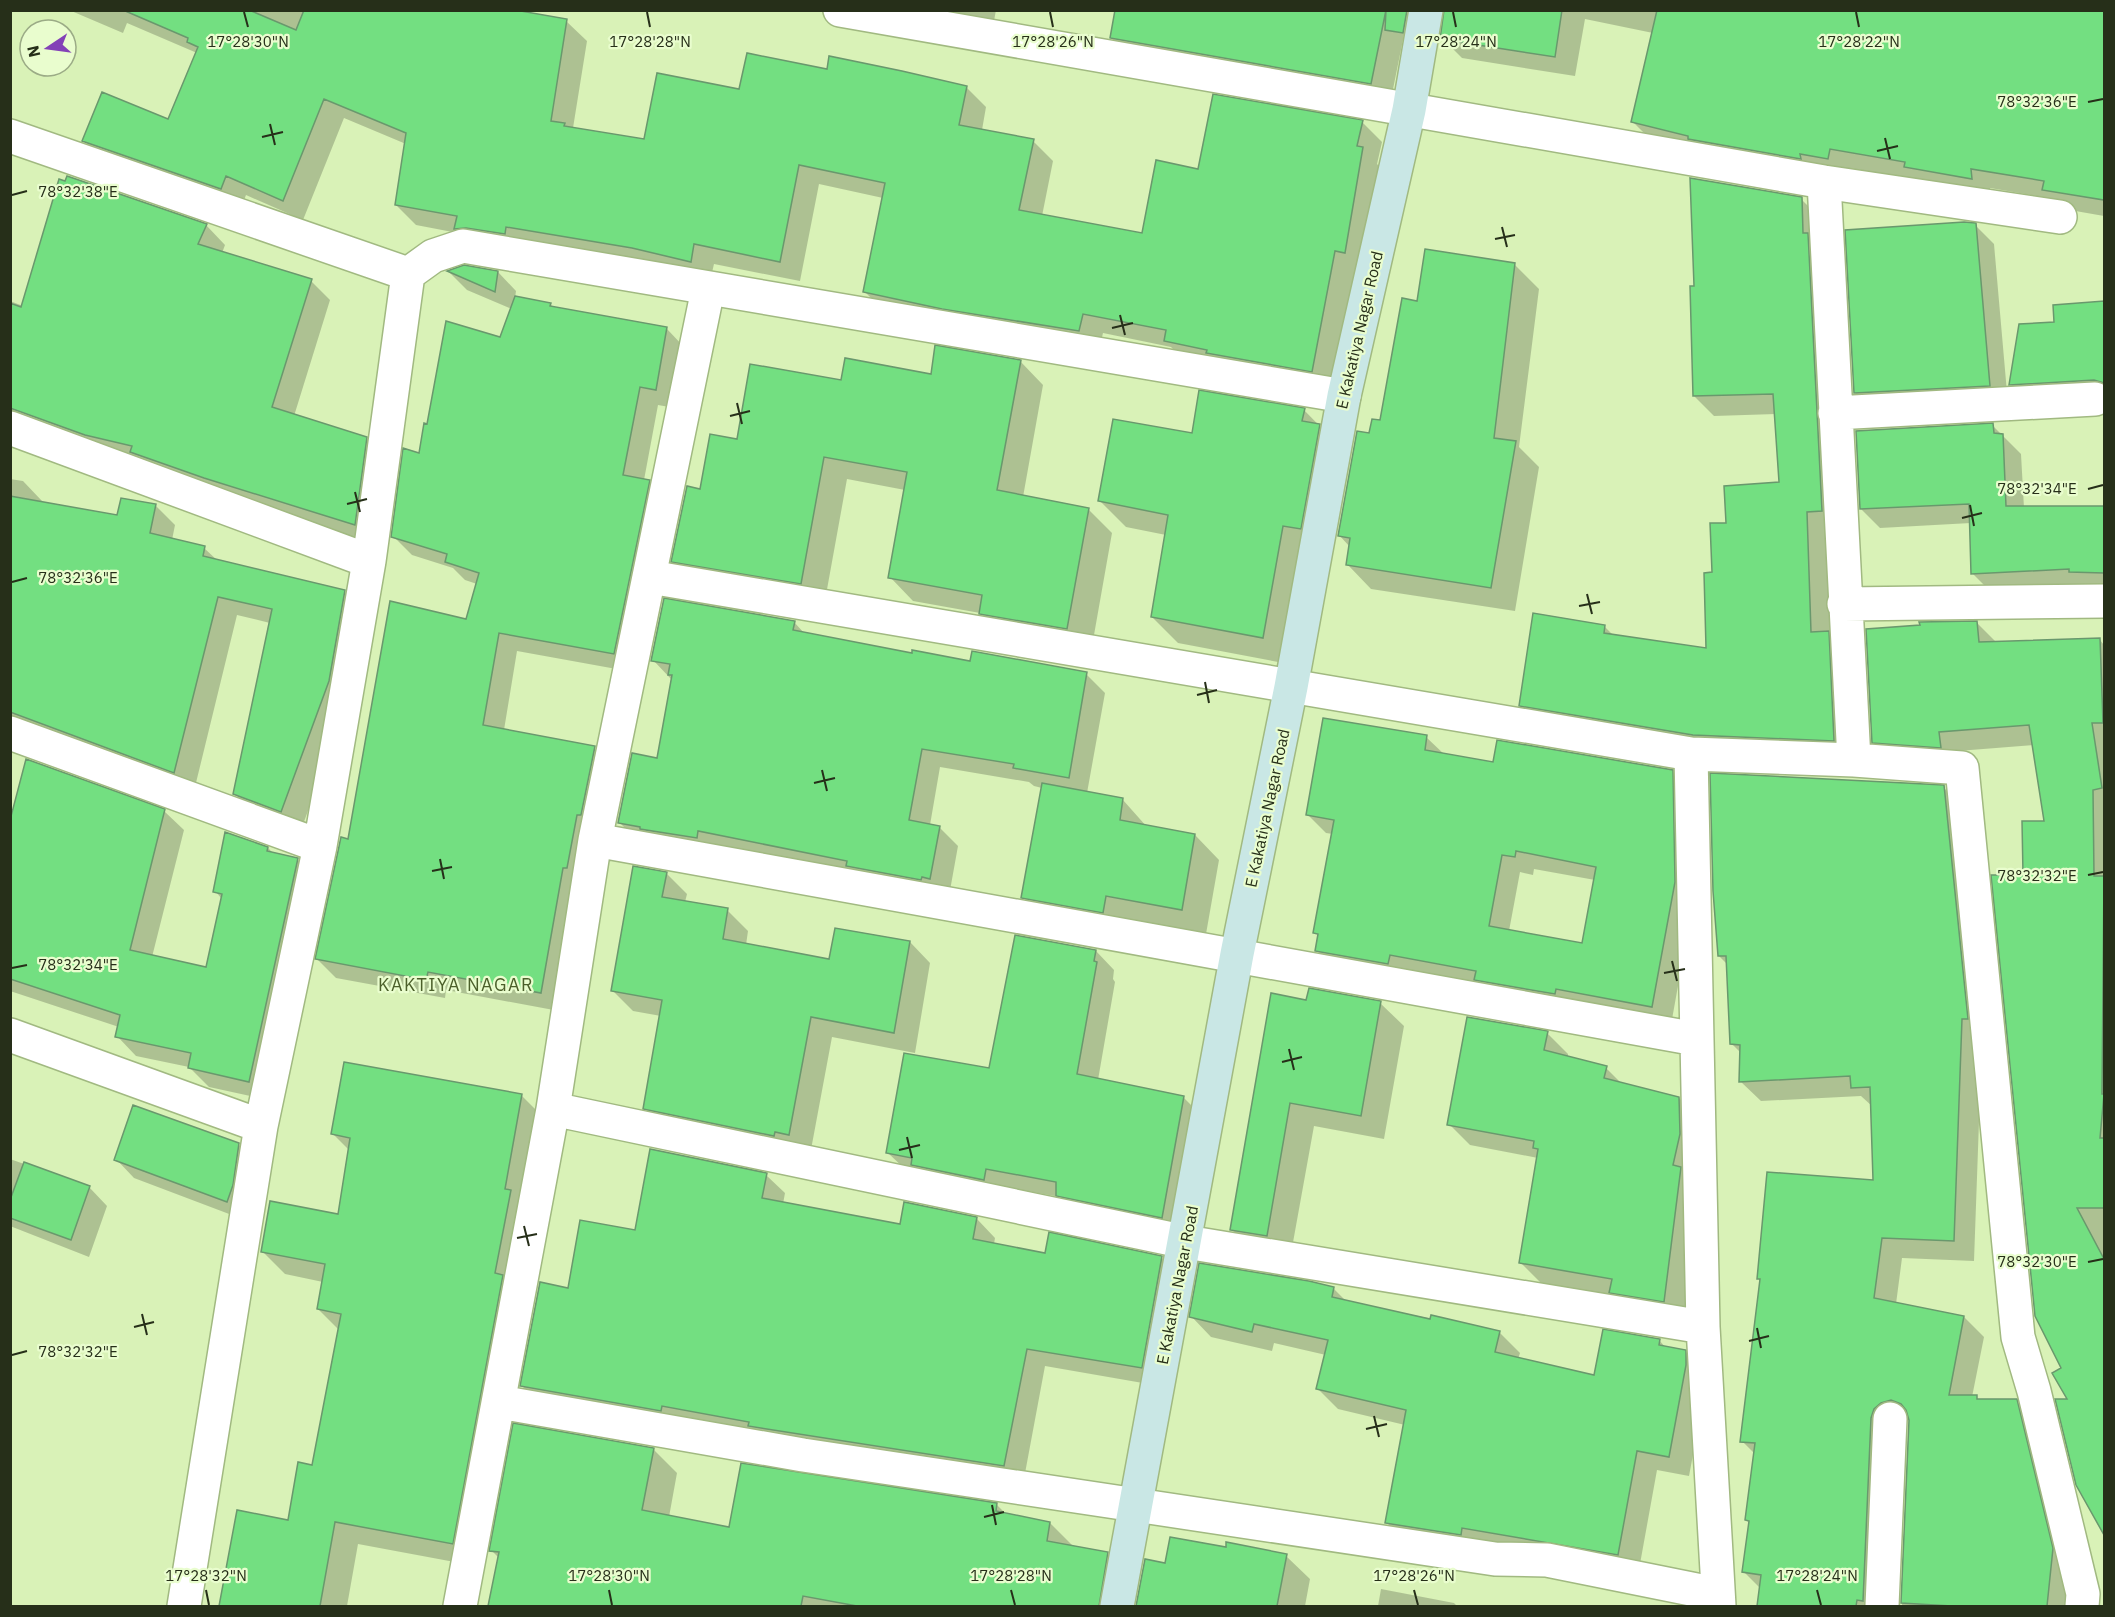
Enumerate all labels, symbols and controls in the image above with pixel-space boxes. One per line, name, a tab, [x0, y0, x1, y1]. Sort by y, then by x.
north arrow	[18, 18, 78, 78]
text: 17°28'30"N	[207, 32, 289, 51]
text: 17°28'28"N	[609, 32, 691, 51]
text: 17°28'26"N	[1012, 32, 1094, 51]
text: 17°28'24"N	[1415, 32, 1497, 51]
text: 17°28'22"N	[1818, 32, 1900, 51]
text: N	[22, 43, 44, 59]
text: 78°32'36"E	[1997, 92, 2077, 111]
text: 78°32'38"E	[38, 182, 118, 201]
street label: E Kakatiya Nagar Road	[1331, 249, 1387, 411]
text: 78°32'34"E	[1997, 479, 2077, 498]
text: 78°32'36"E	[38, 568, 118, 587]
street label: E Kakatiya Nagar Road	[1240, 727, 1294, 889]
text: 78°32'32"E	[1997, 866, 2077, 885]
text: 78°32'34"E	[38, 955, 118, 974]
district label: KAKTIYA NAGAR	[378, 973, 534, 996]
street label: E Kakatiya Nagar Road	[1152, 1204, 1202, 1366]
text: 78°32'30"E	[1997, 1252, 2077, 1271]
text: 78°32'32"E	[38, 1342, 118, 1361]
text: 17°28'32"N	[165, 1566, 247, 1585]
text: 17°28'30"N	[568, 1566, 650, 1585]
text: 17°28'28"N	[970, 1566, 1052, 1585]
text: 17°28'26"N	[1373, 1566, 1455, 1585]
text: 17°28'24"N	[1776, 1566, 1858, 1585]

